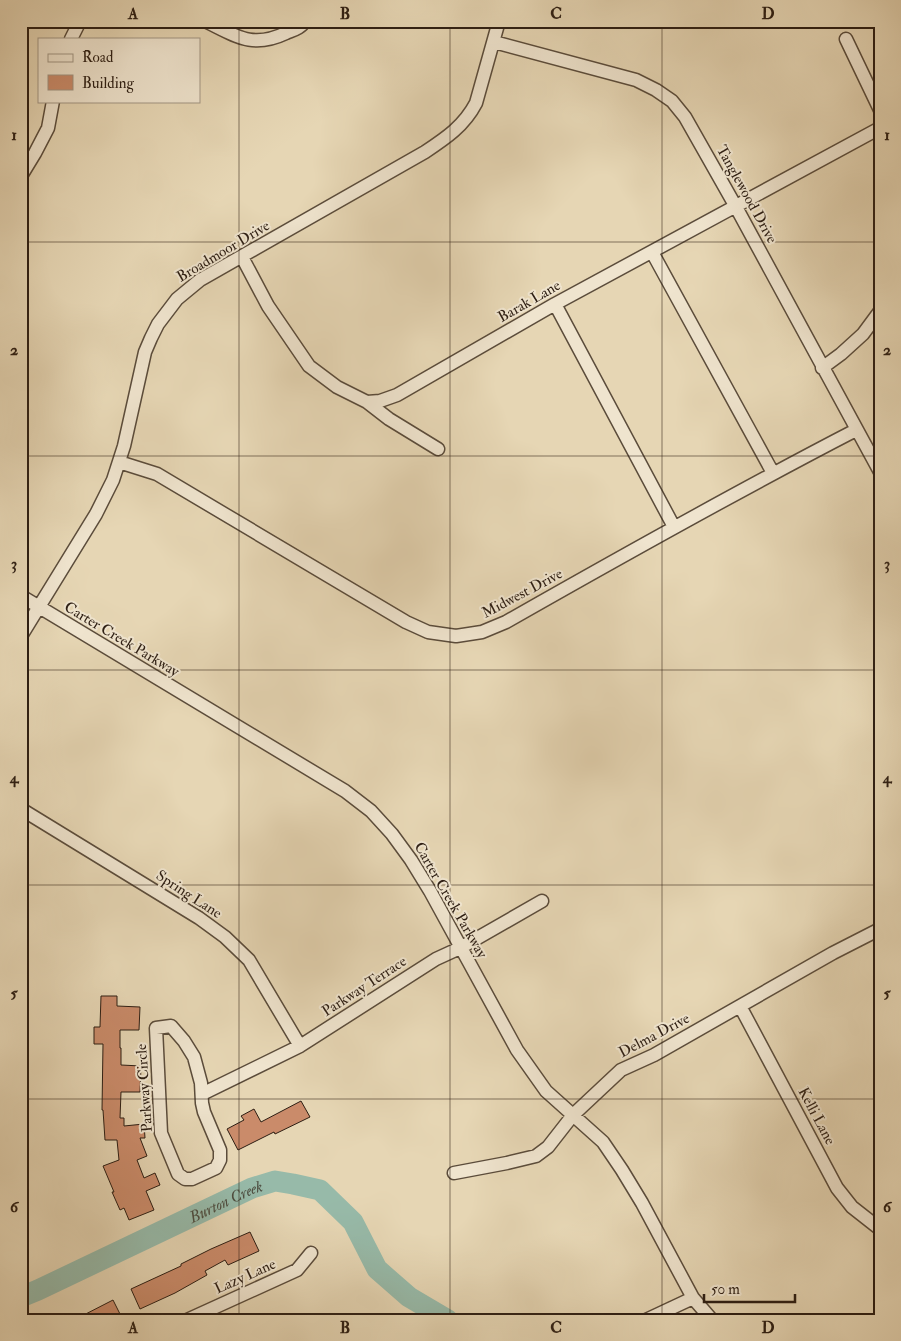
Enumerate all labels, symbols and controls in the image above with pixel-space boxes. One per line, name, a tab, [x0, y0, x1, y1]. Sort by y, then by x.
text: A	[127, 4, 139, 24]
text: B	[340, 4, 350, 24]
text: C	[550, 4, 562, 24]
text: D	[761, 4, 775, 24]
legend	[38, 38, 200, 102]
text: Road	[82, 48, 114, 67]
text: Building	[82, 74, 134, 93]
text: 1	[11, 125, 17, 145]
text: 1	[884, 125, 890, 145]
street label: Tanglewood Drive	[712, 142, 781, 247]
street label: Broadmoor Drive	[173, 216, 273, 287]
street label: Barak Lane	[495, 276, 564, 327]
text: 2	[10, 340, 18, 360]
text: 2	[883, 340, 891, 360]
text: 3	[11, 554, 17, 574]
text: 3	[884, 554, 890, 574]
street label: Midwest Drive	[479, 564, 566, 623]
street label: Carter Creek Parkway	[61, 598, 183, 681]
text: 4	[9, 768, 20, 788]
text: 4	[882, 768, 893, 788]
street label: Carter Creek Parkway	[410, 839, 492, 962]
street label: Spring Lane	[152, 866, 225, 924]
street label: Parkway Terrace	[318, 952, 410, 1021]
text: 5	[10, 983, 18, 1003]
text: 5	[883, 983, 891, 1003]
street label: Delma Drive	[615, 1009, 693, 1062]
street label: Parkway Circle	[132, 1043, 157, 1133]
street label: Kelli Lane	[794, 1084, 840, 1148]
water label: Burton Creek	[185, 1176, 265, 1228]
text: 6	[10, 1197, 20, 1217]
text: 6	[883, 1197, 893, 1217]
street label: Lazy Lane	[212, 1255, 279, 1298]
scale bar	[704, 1271, 795, 1303]
text: 50 m	[711, 1280, 740, 1299]
text: A	[127, 1318, 139, 1338]
text: B	[340, 1318, 350, 1338]
text: C	[550, 1318, 562, 1338]
text: D	[761, 1318, 775, 1338]

